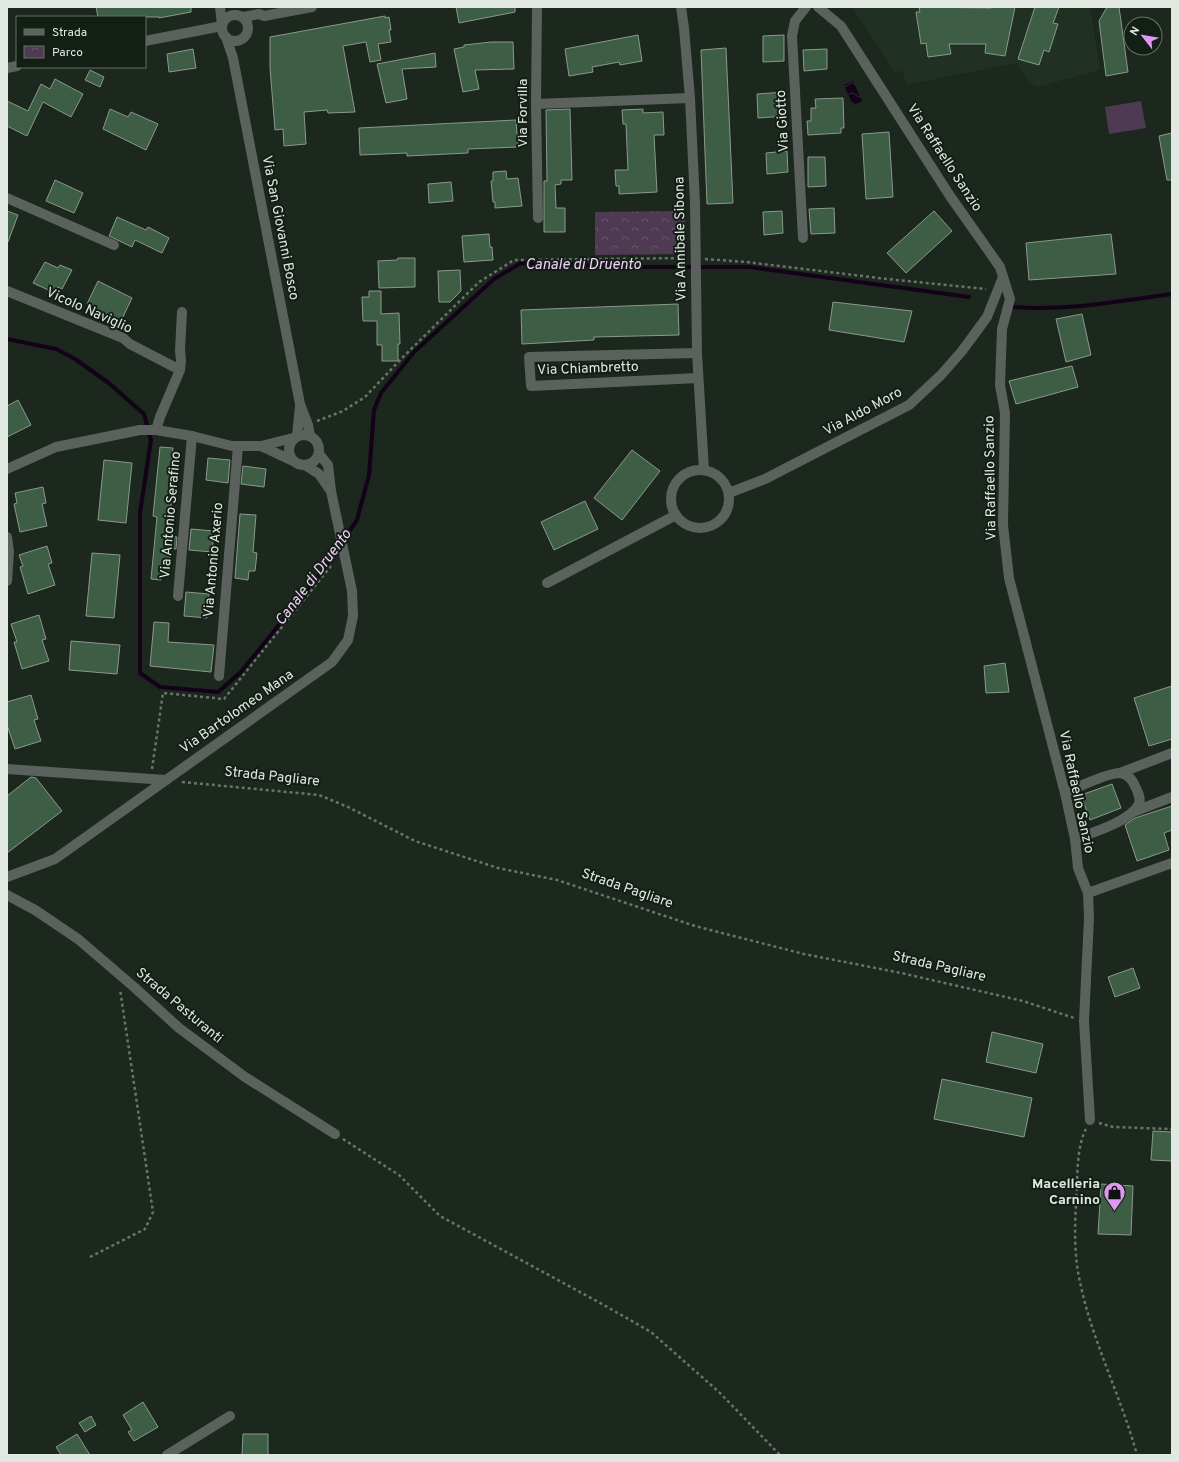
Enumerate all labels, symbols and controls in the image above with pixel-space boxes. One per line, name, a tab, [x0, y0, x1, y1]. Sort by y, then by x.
legend	[16, 16, 146, 68]
north arrow	[1123, 16, 1163, 56]
text: N	[1127, 24, 1143, 38]
text: Strada	[52, 25, 87, 41]
text: Parco	[52, 45, 83, 61]
street label: Via Forvilla	[515, 79, 532, 147]
street label: Via Giotto	[773, 89, 793, 153]
street label: Via Raffaello Sanzio	[903, 101, 985, 215]
street label: Via San Giovanni Bosco	[258, 154, 302, 302]
street label: Via Annibale Sibona	[671, 176, 691, 302]
water label: Canale di Druento	[525, 256, 641, 275]
street label: Vicolo Naviglio	[43, 284, 135, 338]
street label: Via Chiambretto	[537, 359, 639, 379]
street label: Via Aldo Moro	[821, 384, 905, 440]
street label: Via Raffaello Sanzio	[981, 415, 1001, 541]
street label: Via Antonio Serafino	[157, 450, 185, 579]
street label: Via Antonio Axerio	[200, 502, 228, 618]
water label: Canale di Druento	[272, 526, 356, 630]
street label: Via Bartolomeo Mana	[177, 666, 297, 758]
street label: Via Raffaello Sanzio	[1055, 729, 1097, 855]
street label: Strada Pagliare	[224, 764, 320, 790]
street label: Strada Pagliare	[579, 865, 675, 913]
street label: Strada Pagliare	[890, 948, 988, 986]
street label: Strada Pasturanti	[132, 965, 226, 1047]
place label: Macelleria Carnino	[1032, 1176, 1100, 1209]
shop icon: Macelleria Carnino	[1102, 1179, 1128, 1212]

